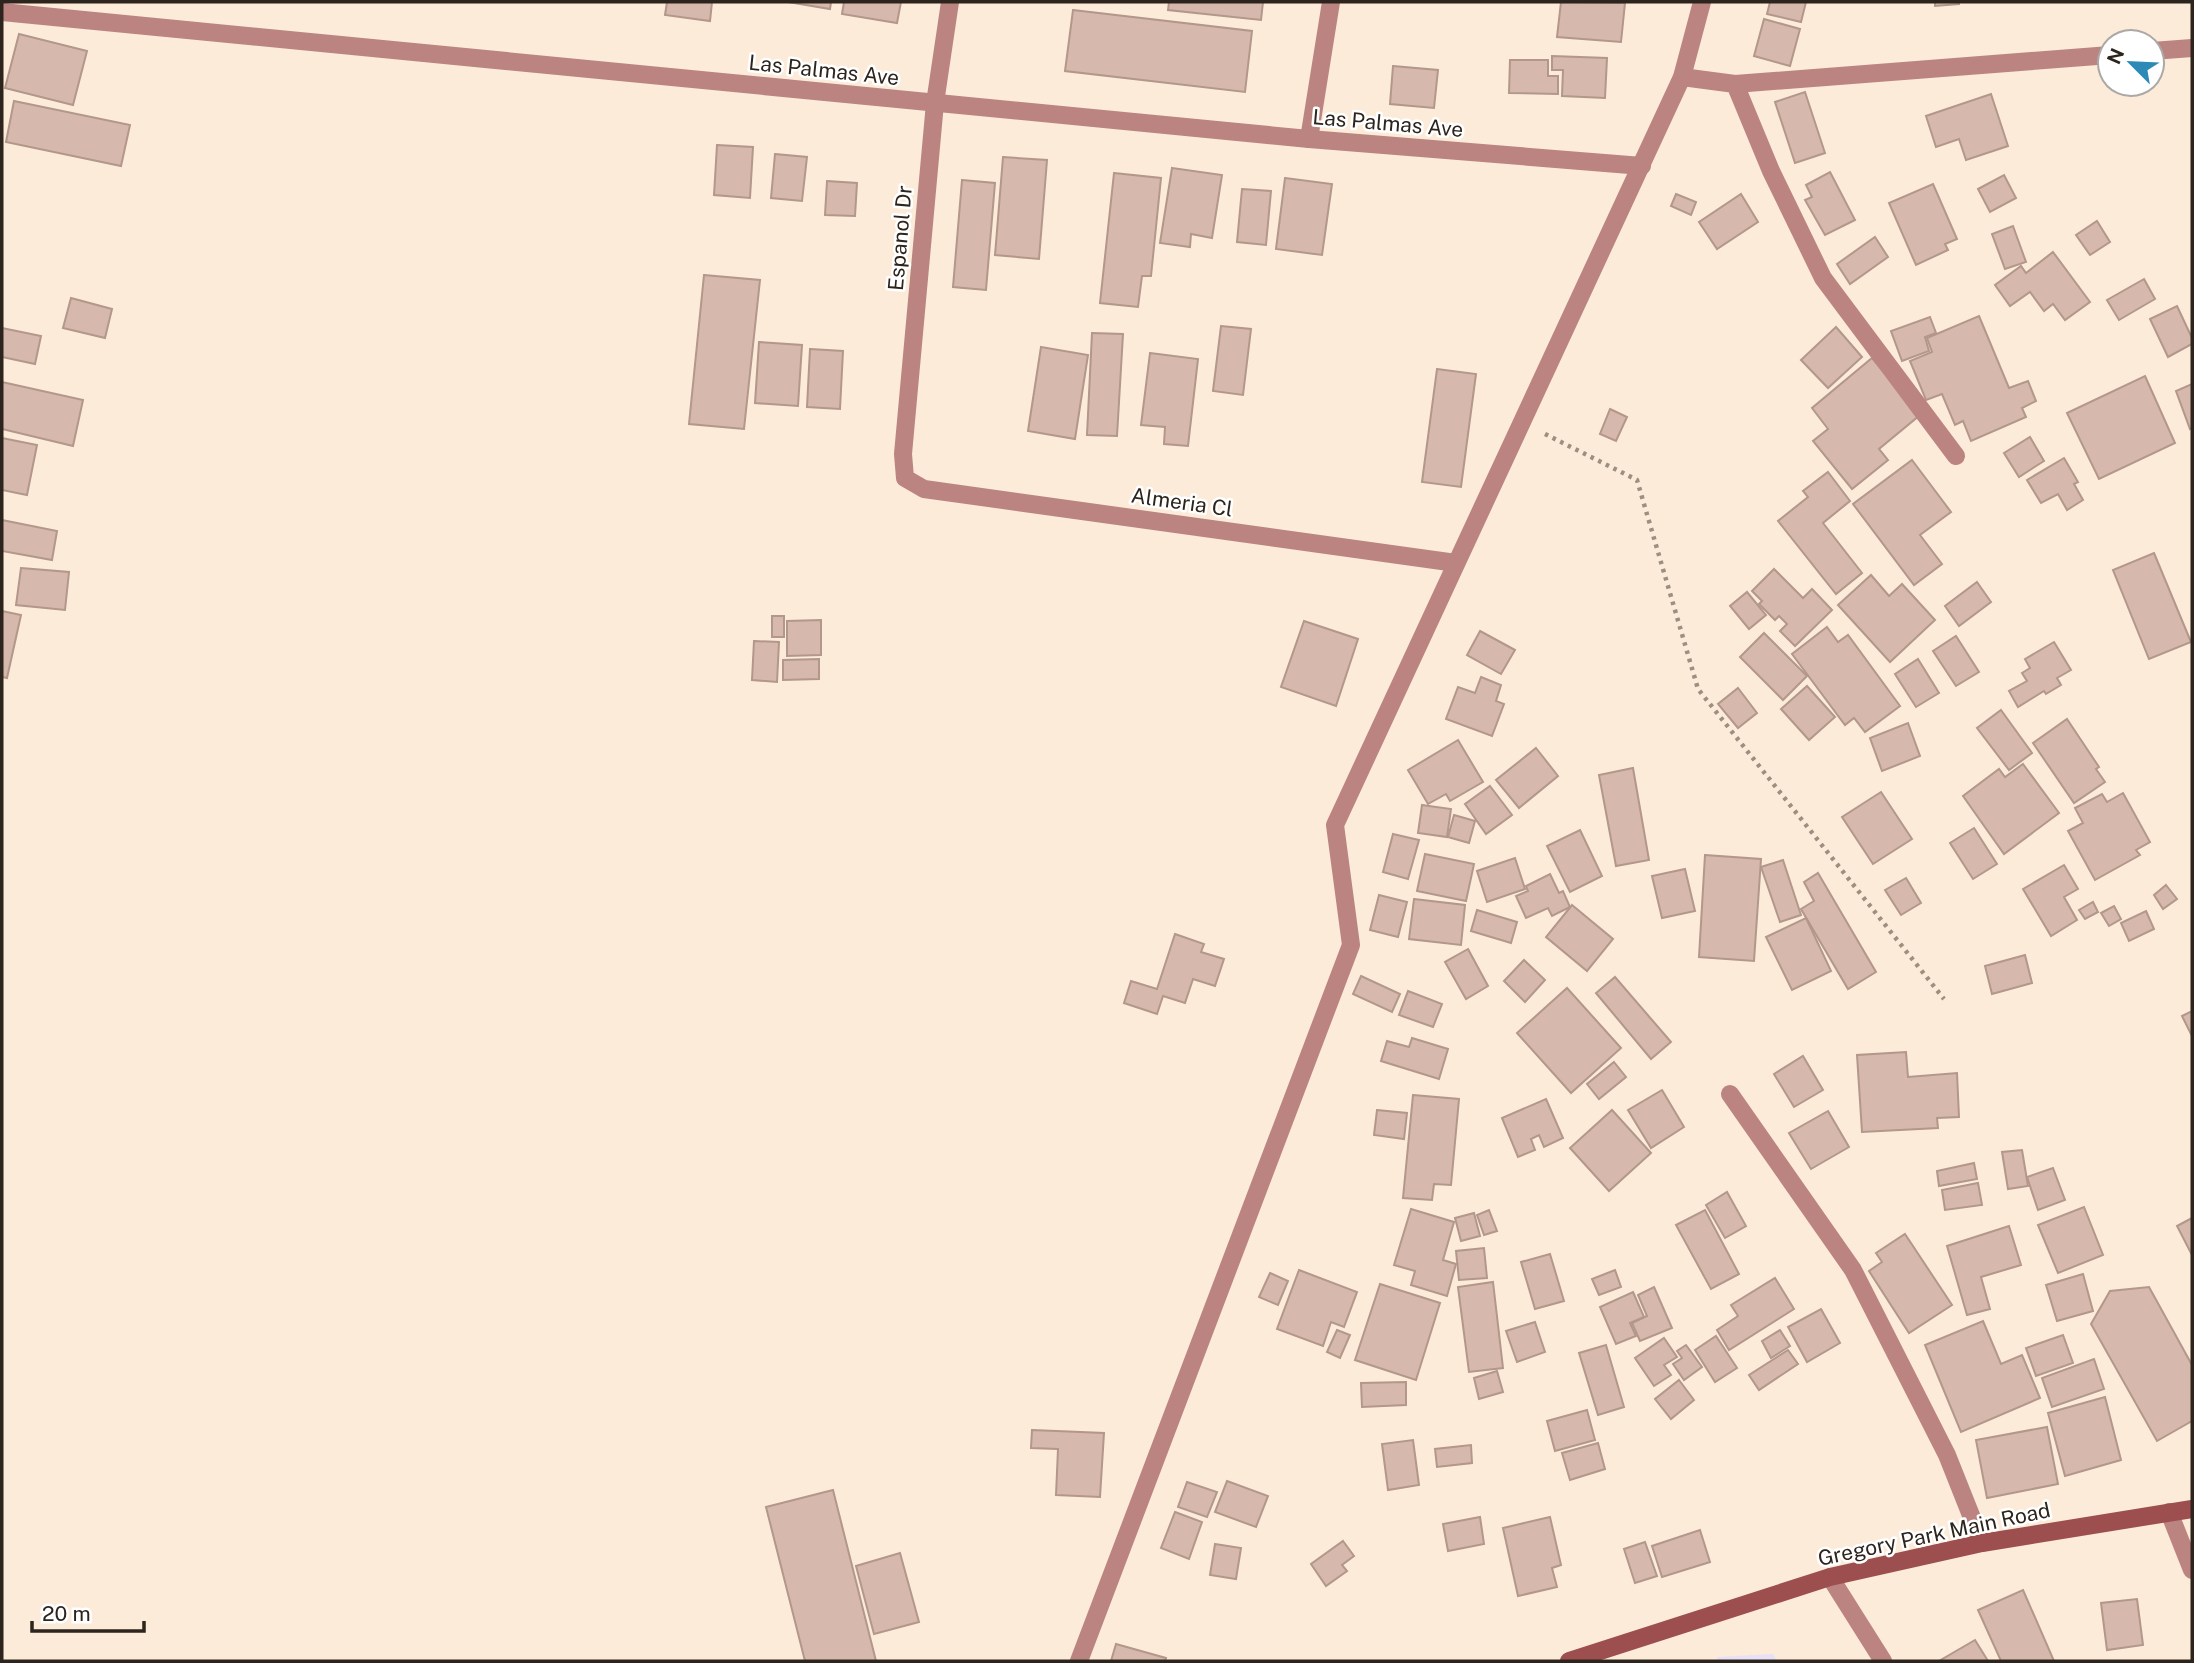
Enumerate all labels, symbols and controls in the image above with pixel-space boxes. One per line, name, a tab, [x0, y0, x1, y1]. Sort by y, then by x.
north arrow	[2096, 28, 2166, 98]
text: N	[2102, 45, 2129, 67]
street label: Las Palmas Ave	[748, 50, 900, 90]
street label: Las Palmas Ave	[1312, 104, 1464, 142]
street label: Espanol Dr	[883, 184, 917, 292]
street label: Almeria Cl	[1130, 483, 1234, 521]
street label: Gregory Park Main Road	[1816, 1497, 2052, 1571]
scale bar	[32, 1590, 144, 1634]
text: 20 m	[42, 1601, 91, 1626]

